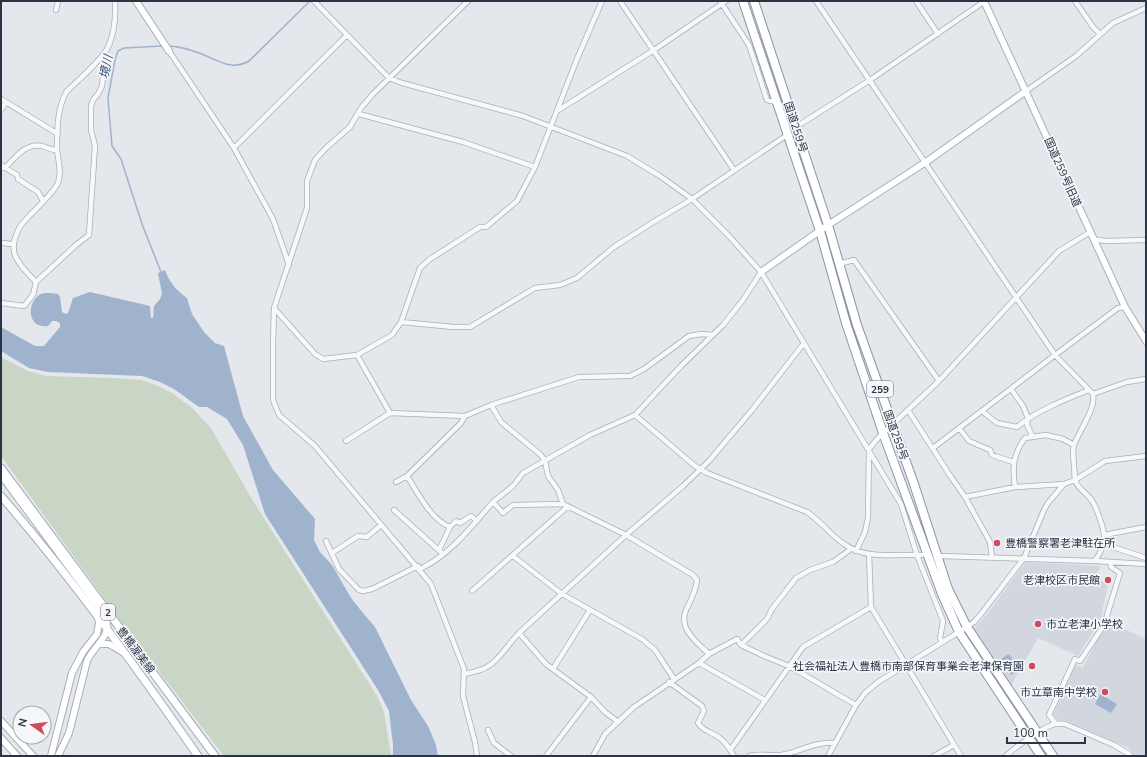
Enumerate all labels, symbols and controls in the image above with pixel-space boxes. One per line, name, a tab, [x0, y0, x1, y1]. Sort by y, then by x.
water label: 境川	[96, 52, 117, 80]
street label: 国道259号	[780, 100, 811, 155]
street label: 国道259号旧道	[1040, 135, 1085, 209]
road number: 259	[867, 381, 893, 397]
street label: 国道259号	[879, 408, 912, 463]
place label: 豊橋警察署老津駐在所	[1005, 536, 1116, 551]
marker: 豊橋警察署老津駐在所	[992, 538, 1002, 548]
place label: 老津校区市民館	[1023, 573, 1100, 588]
marker: 老津校区市民館	[1103, 575, 1113, 585]
road number: 2	[101, 604, 115, 620]
place label: 市立老津小学校	[1046, 617, 1123, 632]
marker: 市立老津小学校	[1033, 619, 1043, 629]
street label: 豊橋渥美線	[113, 624, 158, 677]
place label: 社会福祉法人豊橋市南部保育事業会老津保育園	[793, 659, 1024, 674]
marker: 社会福祉法人豊橋市南部保育事業会老津保育園	[1027, 661, 1037, 671]
place label: 市立章南中学校	[1020, 685, 1097, 700]
marker: 市立章南中学校	[1100, 687, 1110, 697]
north arrow	[12, 705, 52, 745]
text: N	[15, 717, 31, 729]
scale bar	[1007, 719, 1085, 745]
text: 100 m	[1013, 725, 1048, 741]

